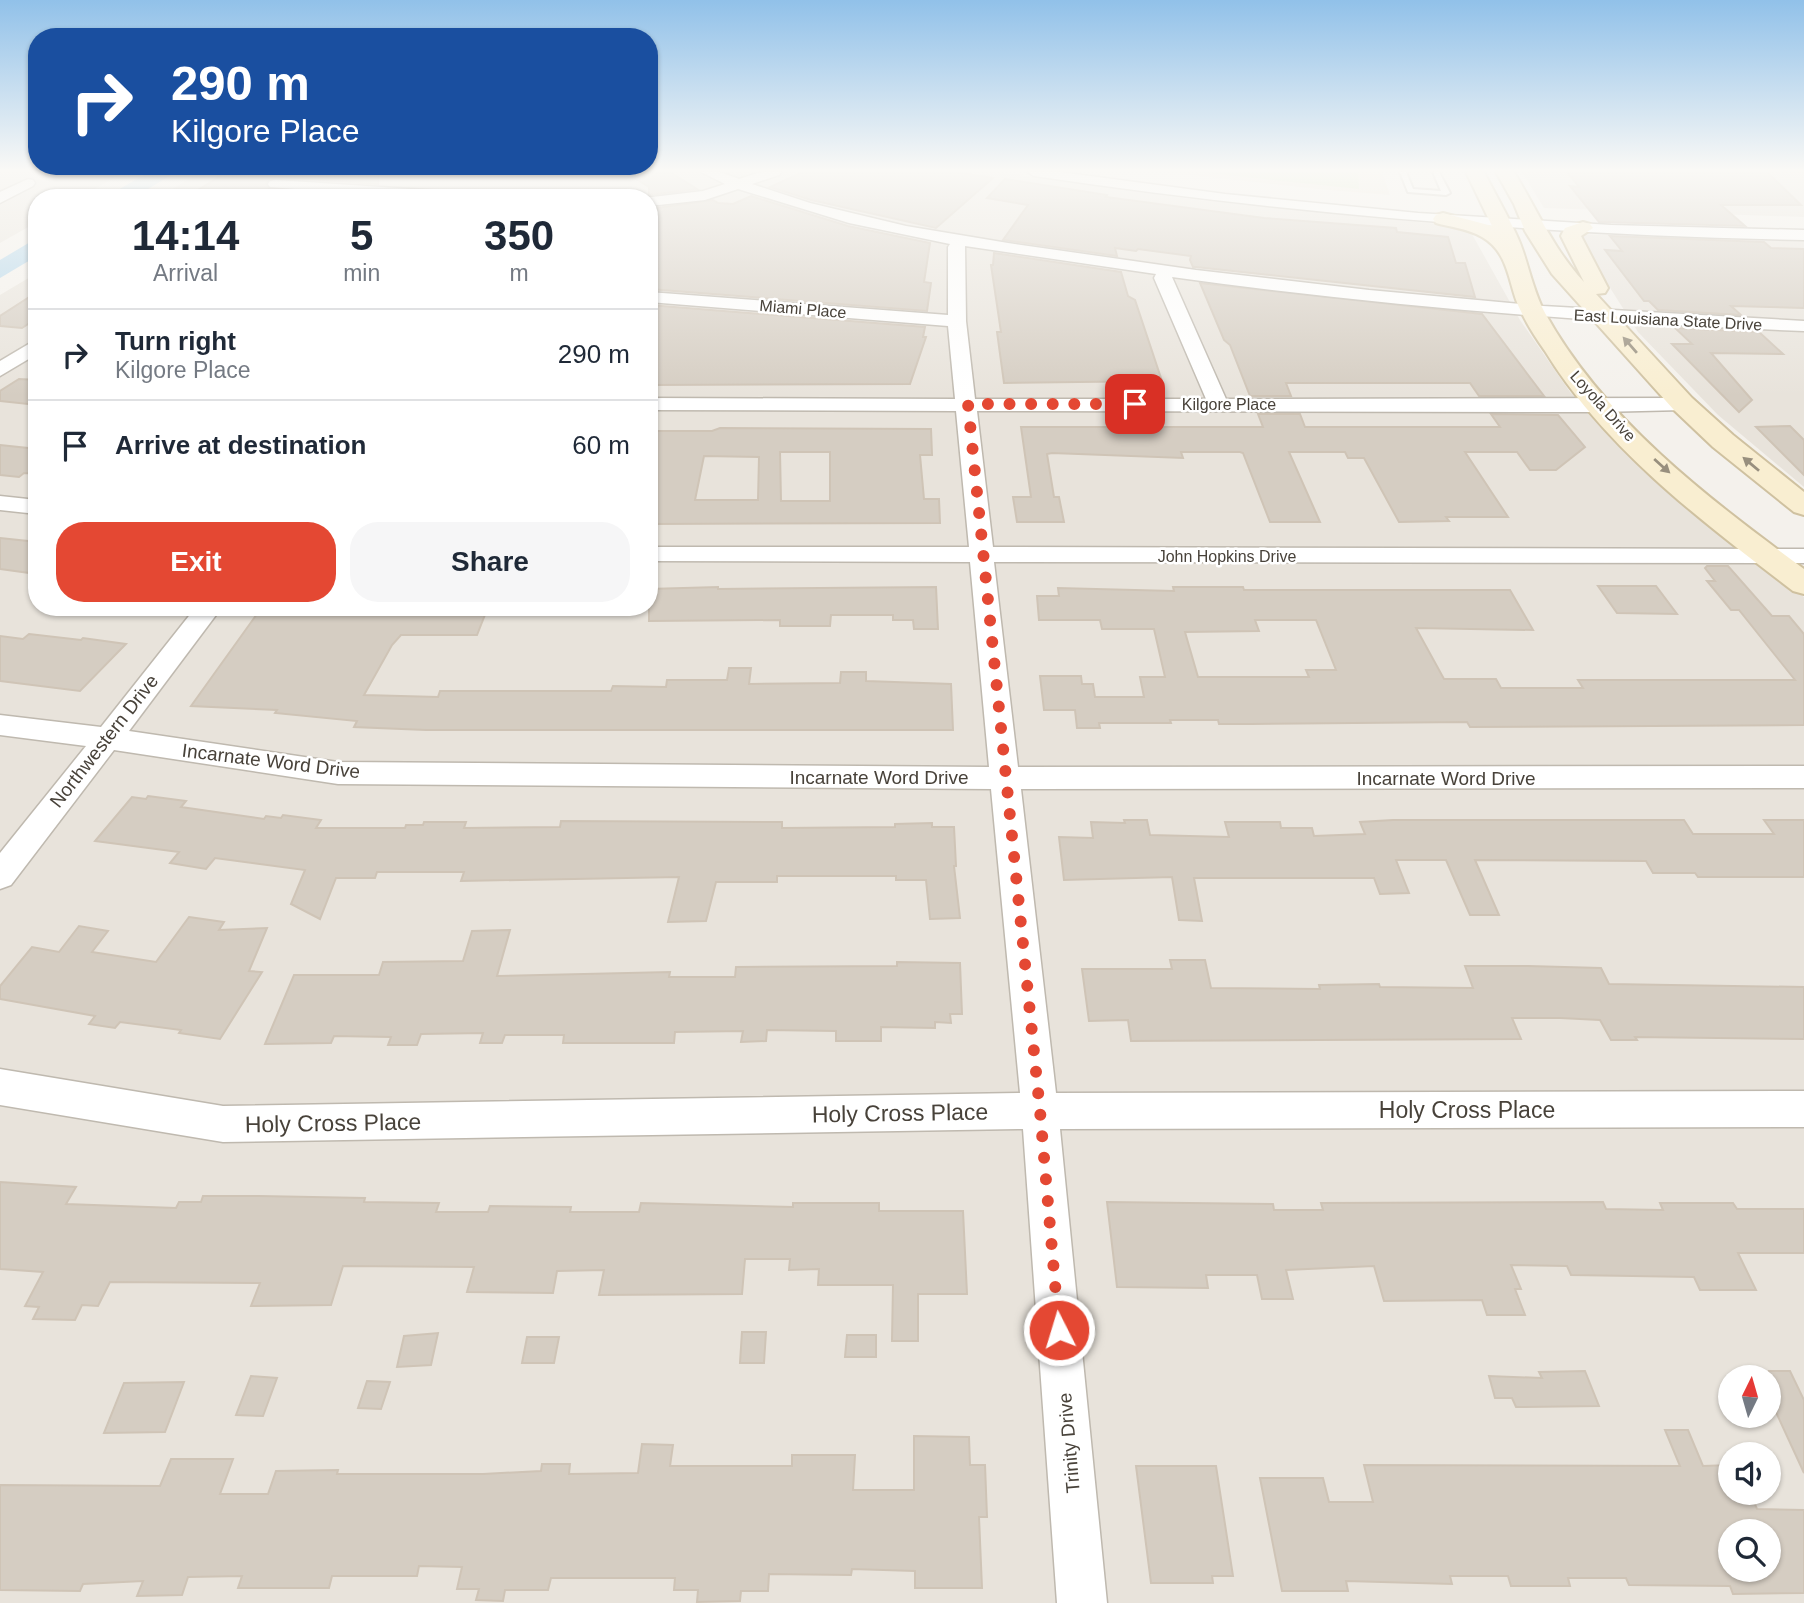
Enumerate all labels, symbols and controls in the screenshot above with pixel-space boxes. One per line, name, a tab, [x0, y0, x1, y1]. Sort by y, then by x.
icon: right	[56, 56, 147, 147]
text: 290 m	[171, 56, 310, 110]
text: Kilgore Place	[171, 113, 360, 149]
text: 14:14	[132, 212, 239, 259]
text: 5	[350, 212, 373, 259]
text: 350	[484, 212, 554, 259]
text: Arrival	[153, 260, 218, 286]
text: min	[343, 260, 380, 286]
text: m	[510, 260, 529, 286]
street label: Miami Place	[759, 297, 847, 321]
street label: East Louisiana State Drive	[1573, 307, 1763, 333]
text: Turn right	[115, 326, 236, 356]
icon: right	[56, 336, 94, 374]
one-way arrow	[1623, 337, 1638, 354]
text: 290 m	[558, 339, 630, 369]
text: Kilgore Place	[115, 357, 251, 383]
street label: Loyola Drive	[1567, 367, 1639, 445]
pin	[1105, 374, 1165, 434]
icon: arrive	[1116, 385, 1154, 423]
street label: Kilgore Place	[1182, 396, 1276, 413]
icon: arrive	[56, 427, 94, 465]
text: Arrive at destination	[115, 430, 366, 460]
text: 60 m	[572, 430, 630, 460]
one-way arrow	[1742, 457, 1759, 472]
one-way arrow	[1653, 458, 1670, 474]
button: Exit	[56, 522, 336, 602]
button: Share	[350, 522, 630, 602]
street label: John Hopkins Drive	[1158, 548, 1296, 565]
street label: Northwestern Drive	[46, 670, 162, 812]
street label: Incarnate Word Drive	[181, 740, 361, 782]
street label: Incarnate Word Drive	[789, 767, 969, 788]
street label: Incarnate Word Drive	[1356, 768, 1536, 789]
street label: Holy Cross Place	[1379, 1097, 1555, 1123]
street label: Holy Cross Place	[812, 1098, 988, 1128]
street label: Holy Cross Place	[245, 1108, 421, 1138]
position arrow	[1022, 1293, 1096, 1367]
north arrow	[1718, 1365, 1782, 1428]
map controls	[1718, 1365, 1781, 1582]
street label: Trinity Drive	[1054, 1392, 1084, 1494]
button: sound	[1718, 1442, 1781, 1505]
button: search	[1718, 1519, 1781, 1582]

